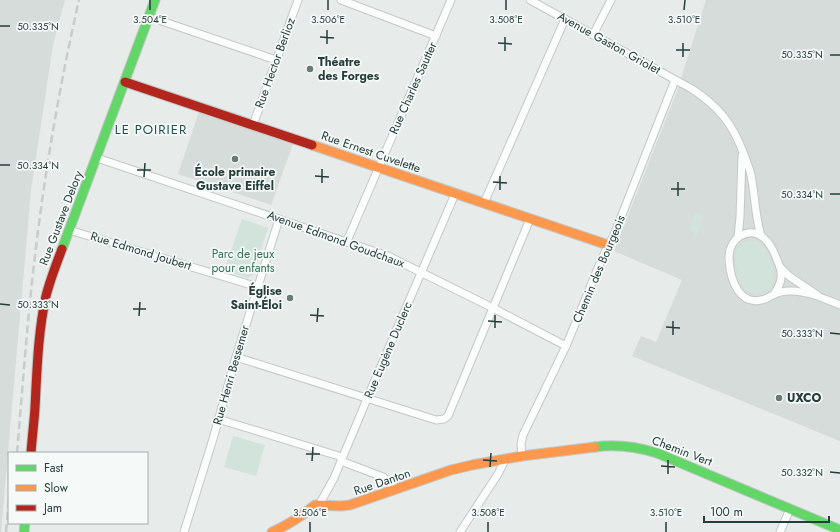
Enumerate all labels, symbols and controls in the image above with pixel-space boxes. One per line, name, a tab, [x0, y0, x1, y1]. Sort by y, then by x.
street label: Avenue Gaston Griolet	[554, 7, 664, 79]
text: 3.504°E	[133, 12, 167, 27]
text: 3.506°E	[311, 12, 345, 27]
text: 3.508°E	[489, 12, 523, 27]
text: 3.510°E	[668, 12, 700, 27]
street label: Rue Hector Berlioz	[250, 15, 300, 111]
text: 50.335°N	[17, 19, 59, 34]
street label: Rue Charles Sautter	[385, 38, 442, 137]
text: 50.335°N	[781, 47, 823, 62]
place label: Théatre des Forges	[318, 53, 380, 85]
marker: Théatre des Forges	[305, 64, 315, 74]
district label: LE POIRIER	[115, 120, 187, 139]
street label: Rue Ernest Cuvelette	[319, 127, 423, 177]
marker: École primaire Gustave Eiffel	[230, 154, 240, 164]
text: 50.334°N	[17, 158, 59, 173]
place label: École primaire Gustave Eiffel	[195, 163, 276, 195]
street label: Rue Gustave Delory	[35, 167, 88, 268]
text: 50.334°N	[781, 187, 823, 202]
street label: Avenue Edmond Goudchaux	[265, 206, 408, 273]
street label: Chemin des Bourgeois	[568, 212, 630, 326]
street label: Rue Edmond Joubert	[88, 227, 194, 275]
park label: Parc de jeux pour enfants	[211, 245, 275, 277]
place label: Église Saint-Éloi	[230, 282, 282, 314]
marker: Église Saint-Éloi	[285, 293, 295, 303]
text: 50.333°N	[17, 297, 59, 312]
street label: Rue Eugène Duclerc	[359, 299, 417, 401]
street label: Rue Henri Bessemer	[208, 322, 254, 427]
text: 50.333°N	[781, 326, 823, 341]
place label: UXCO	[787, 389, 821, 407]
marker: UXCO	[774, 393, 784, 403]
street label: Chemin Vert	[649, 431, 715, 471]
legend	[8, 452, 148, 524]
text: Fast	[44, 459, 63, 477]
street label: Rue Danton	[351, 464, 413, 500]
text: 50.332°N	[781, 465, 823, 480]
text: Slow	[44, 479, 69, 497]
scale bar	[704, 498, 829, 524]
text: Jam	[42, 499, 62, 517]
text: 100 m	[710, 503, 743, 521]
text: 3.506°E	[293, 505, 327, 520]
text: 3.508°E	[471, 505, 505, 520]
text: 3.510°E	[650, 505, 682, 520]

